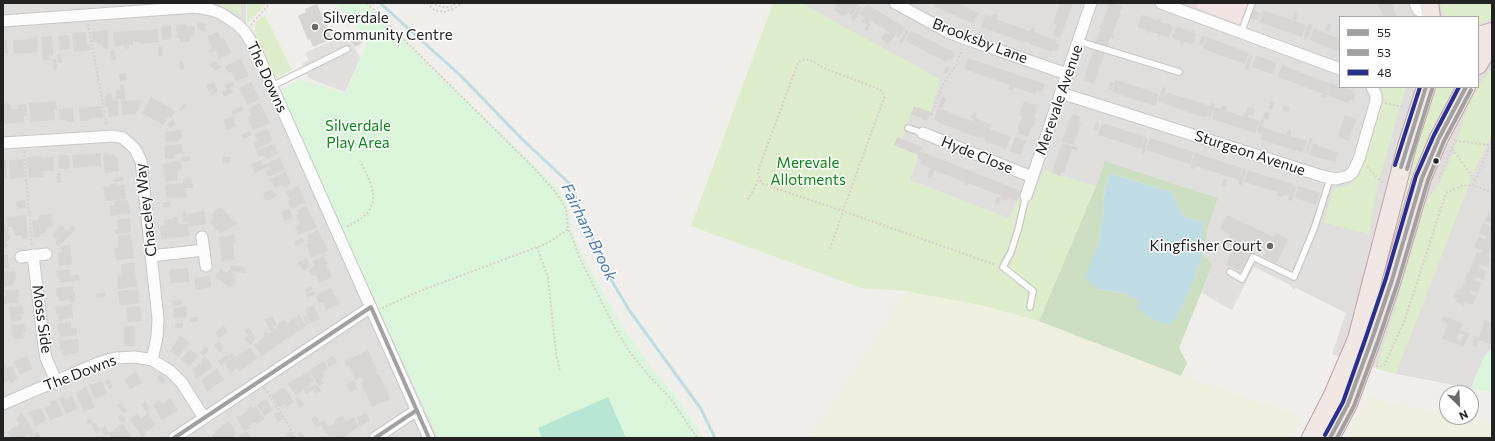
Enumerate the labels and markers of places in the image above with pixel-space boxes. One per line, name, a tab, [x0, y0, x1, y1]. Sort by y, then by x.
place label: Silverdale Community Centre	[323, 9, 453, 44]
marker: Silverdale Community Centre	[310, 22, 320, 32]
unlabelled marker	[1431, 156, 1441, 166]
place label: Kingfisher Court	[1150, 237, 1262, 255]
marker: Kingfisher Court	[1265, 241, 1275, 251]

